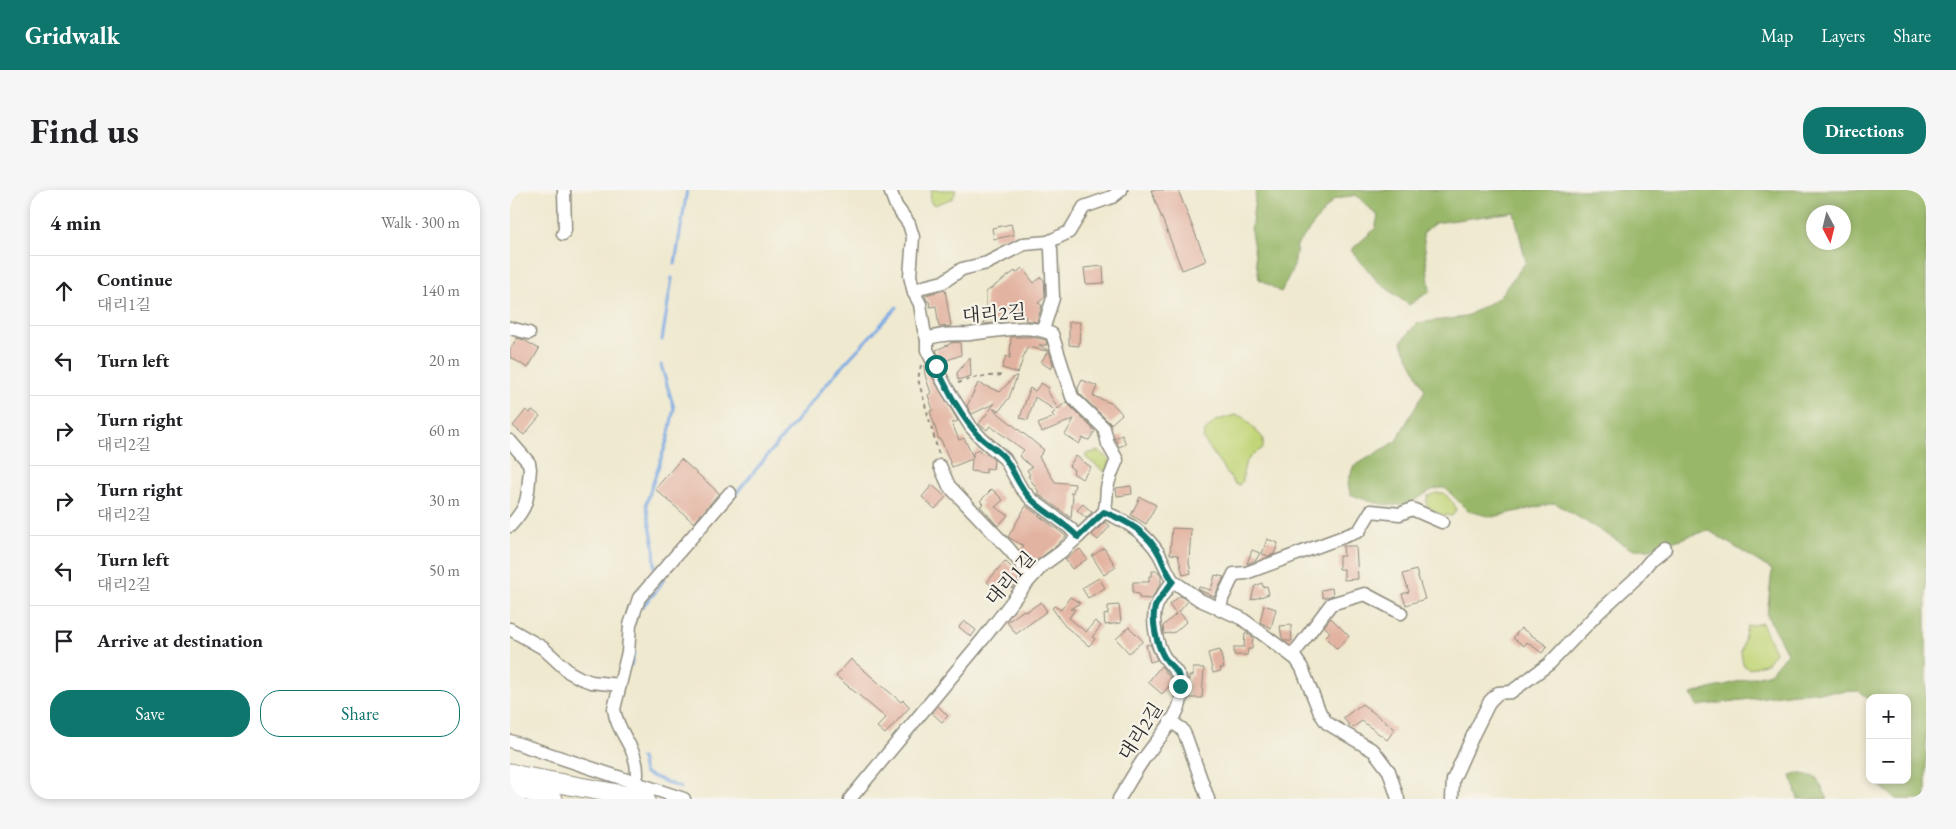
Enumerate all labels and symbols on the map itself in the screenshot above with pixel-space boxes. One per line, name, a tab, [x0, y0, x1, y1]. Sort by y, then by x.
north arrow	[1806, 205, 1851, 250]
street label: 대리2길	[961, 299, 1027, 328]
route start	[925, 355, 948, 378]
street label: 대리1길	[980, 546, 1041, 611]
route end	[1169, 675, 1192, 698]
street label: 대리2길	[1112, 698, 1168, 765]

